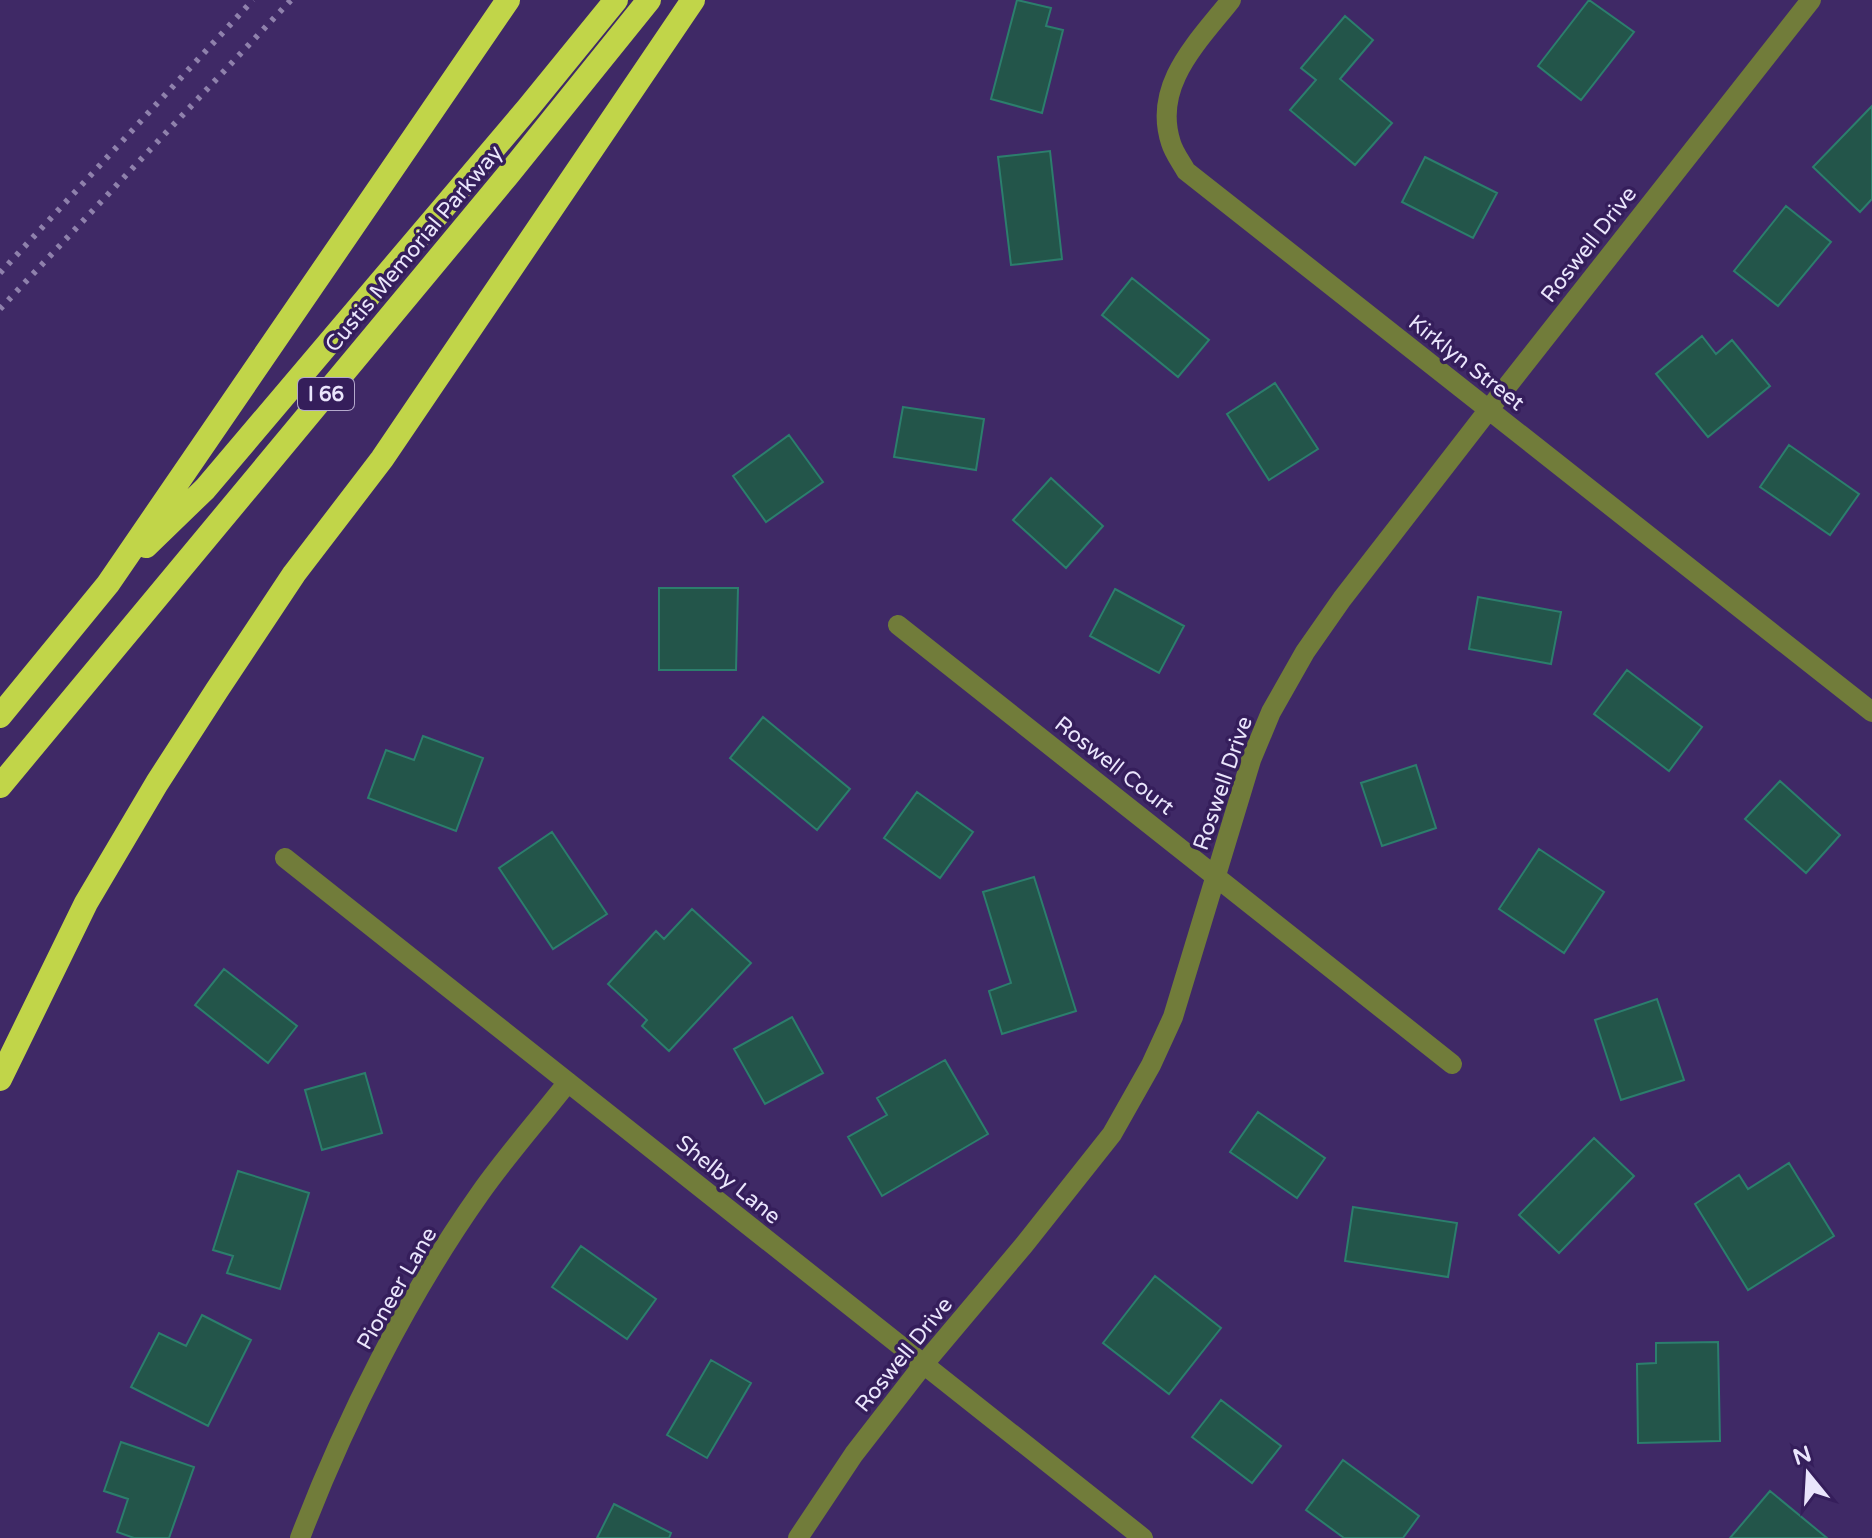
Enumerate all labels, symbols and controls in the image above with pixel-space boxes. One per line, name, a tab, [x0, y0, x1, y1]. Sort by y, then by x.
street label: Custis Memorial Parkway	[320, 140, 508, 357]
street label: Roswell Drive	[1535, 181, 1642, 308]
street label: Kirklyn Street	[1403, 309, 1530, 416]
road number: I 66	[298, 378, 354, 410]
street label: Roswell Court	[1049, 711, 1179, 820]
street label: Roswell Drive	[1188, 713, 1258, 854]
street label: Shelby Lane	[671, 1130, 786, 1230]
street label: Pioneer Lane	[351, 1223, 442, 1354]
street label: Roswell Drive	[850, 1292, 958, 1417]
north arrow	[1768, 1434, 1848, 1514]
text: N	[1790, 1441, 1815, 1471]

